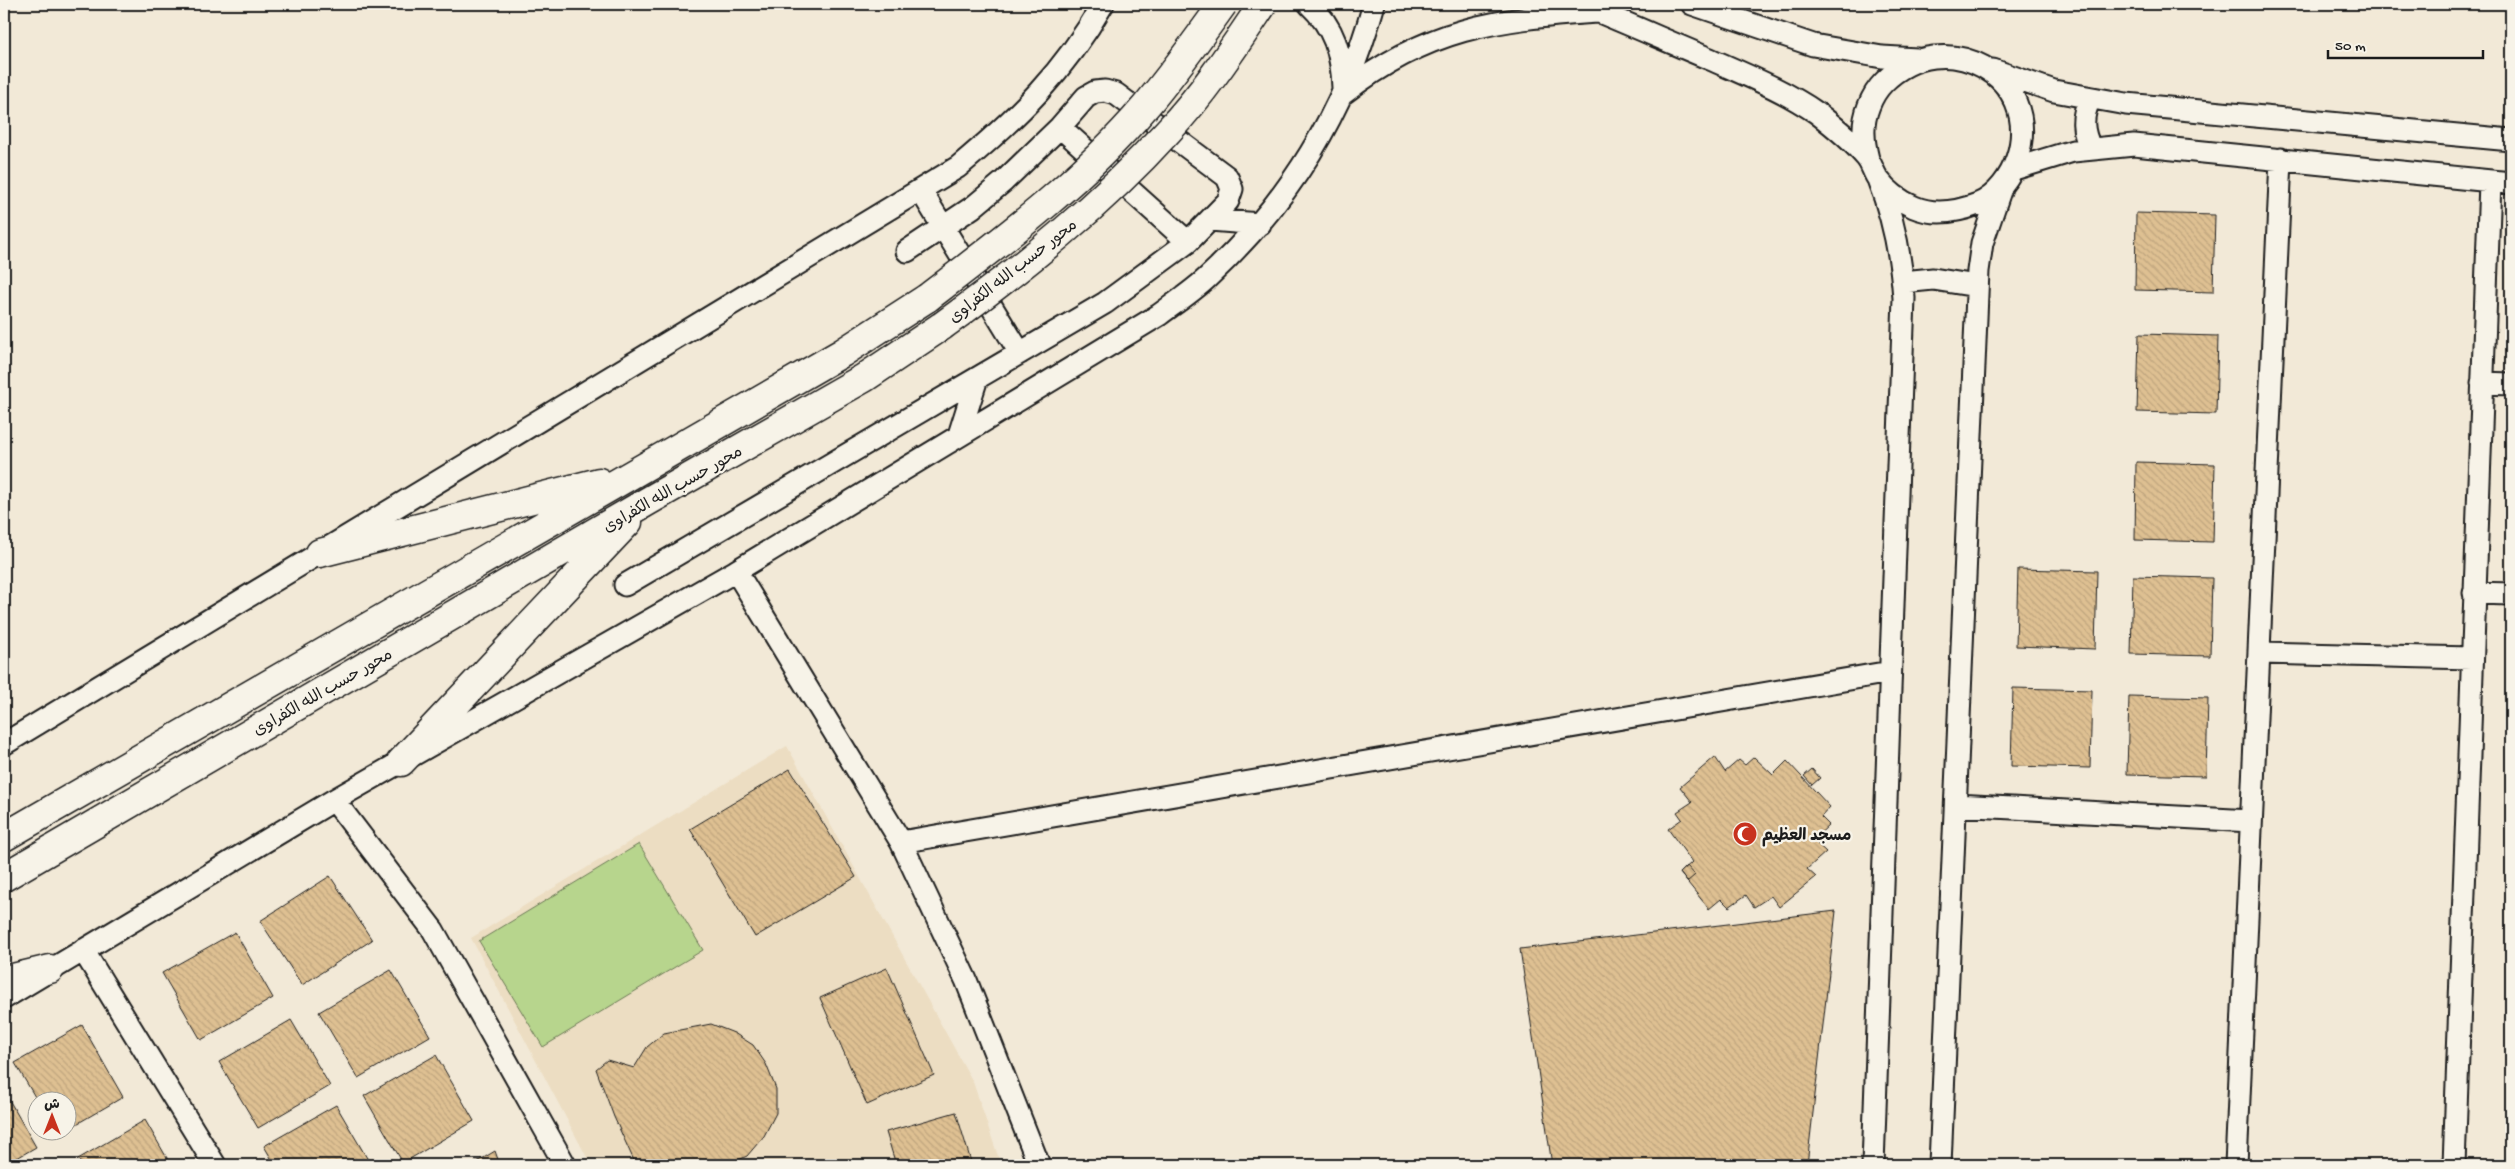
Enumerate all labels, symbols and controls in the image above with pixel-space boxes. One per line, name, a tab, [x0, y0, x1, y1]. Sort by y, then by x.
scale bar	[2328, 28, 2482, 60]
text: 50 m	[2335, 38, 2366, 56]
street label: محور حسب الله الكفراوى	[946, 217, 1082, 329]
street label: محور حسب الله الكفراوى	[601, 443, 747, 539]
street label: محور حسب الله الكفراوى	[251, 646, 397, 742]
mosque icon: مسجد العظيم	[1732, 821, 1758, 847]
place label: مسجد العظيم	[1762, 827, 1851, 847]
north arrow	[28, 1092, 78, 1142]
text: ش	[44, 1097, 60, 1114]

